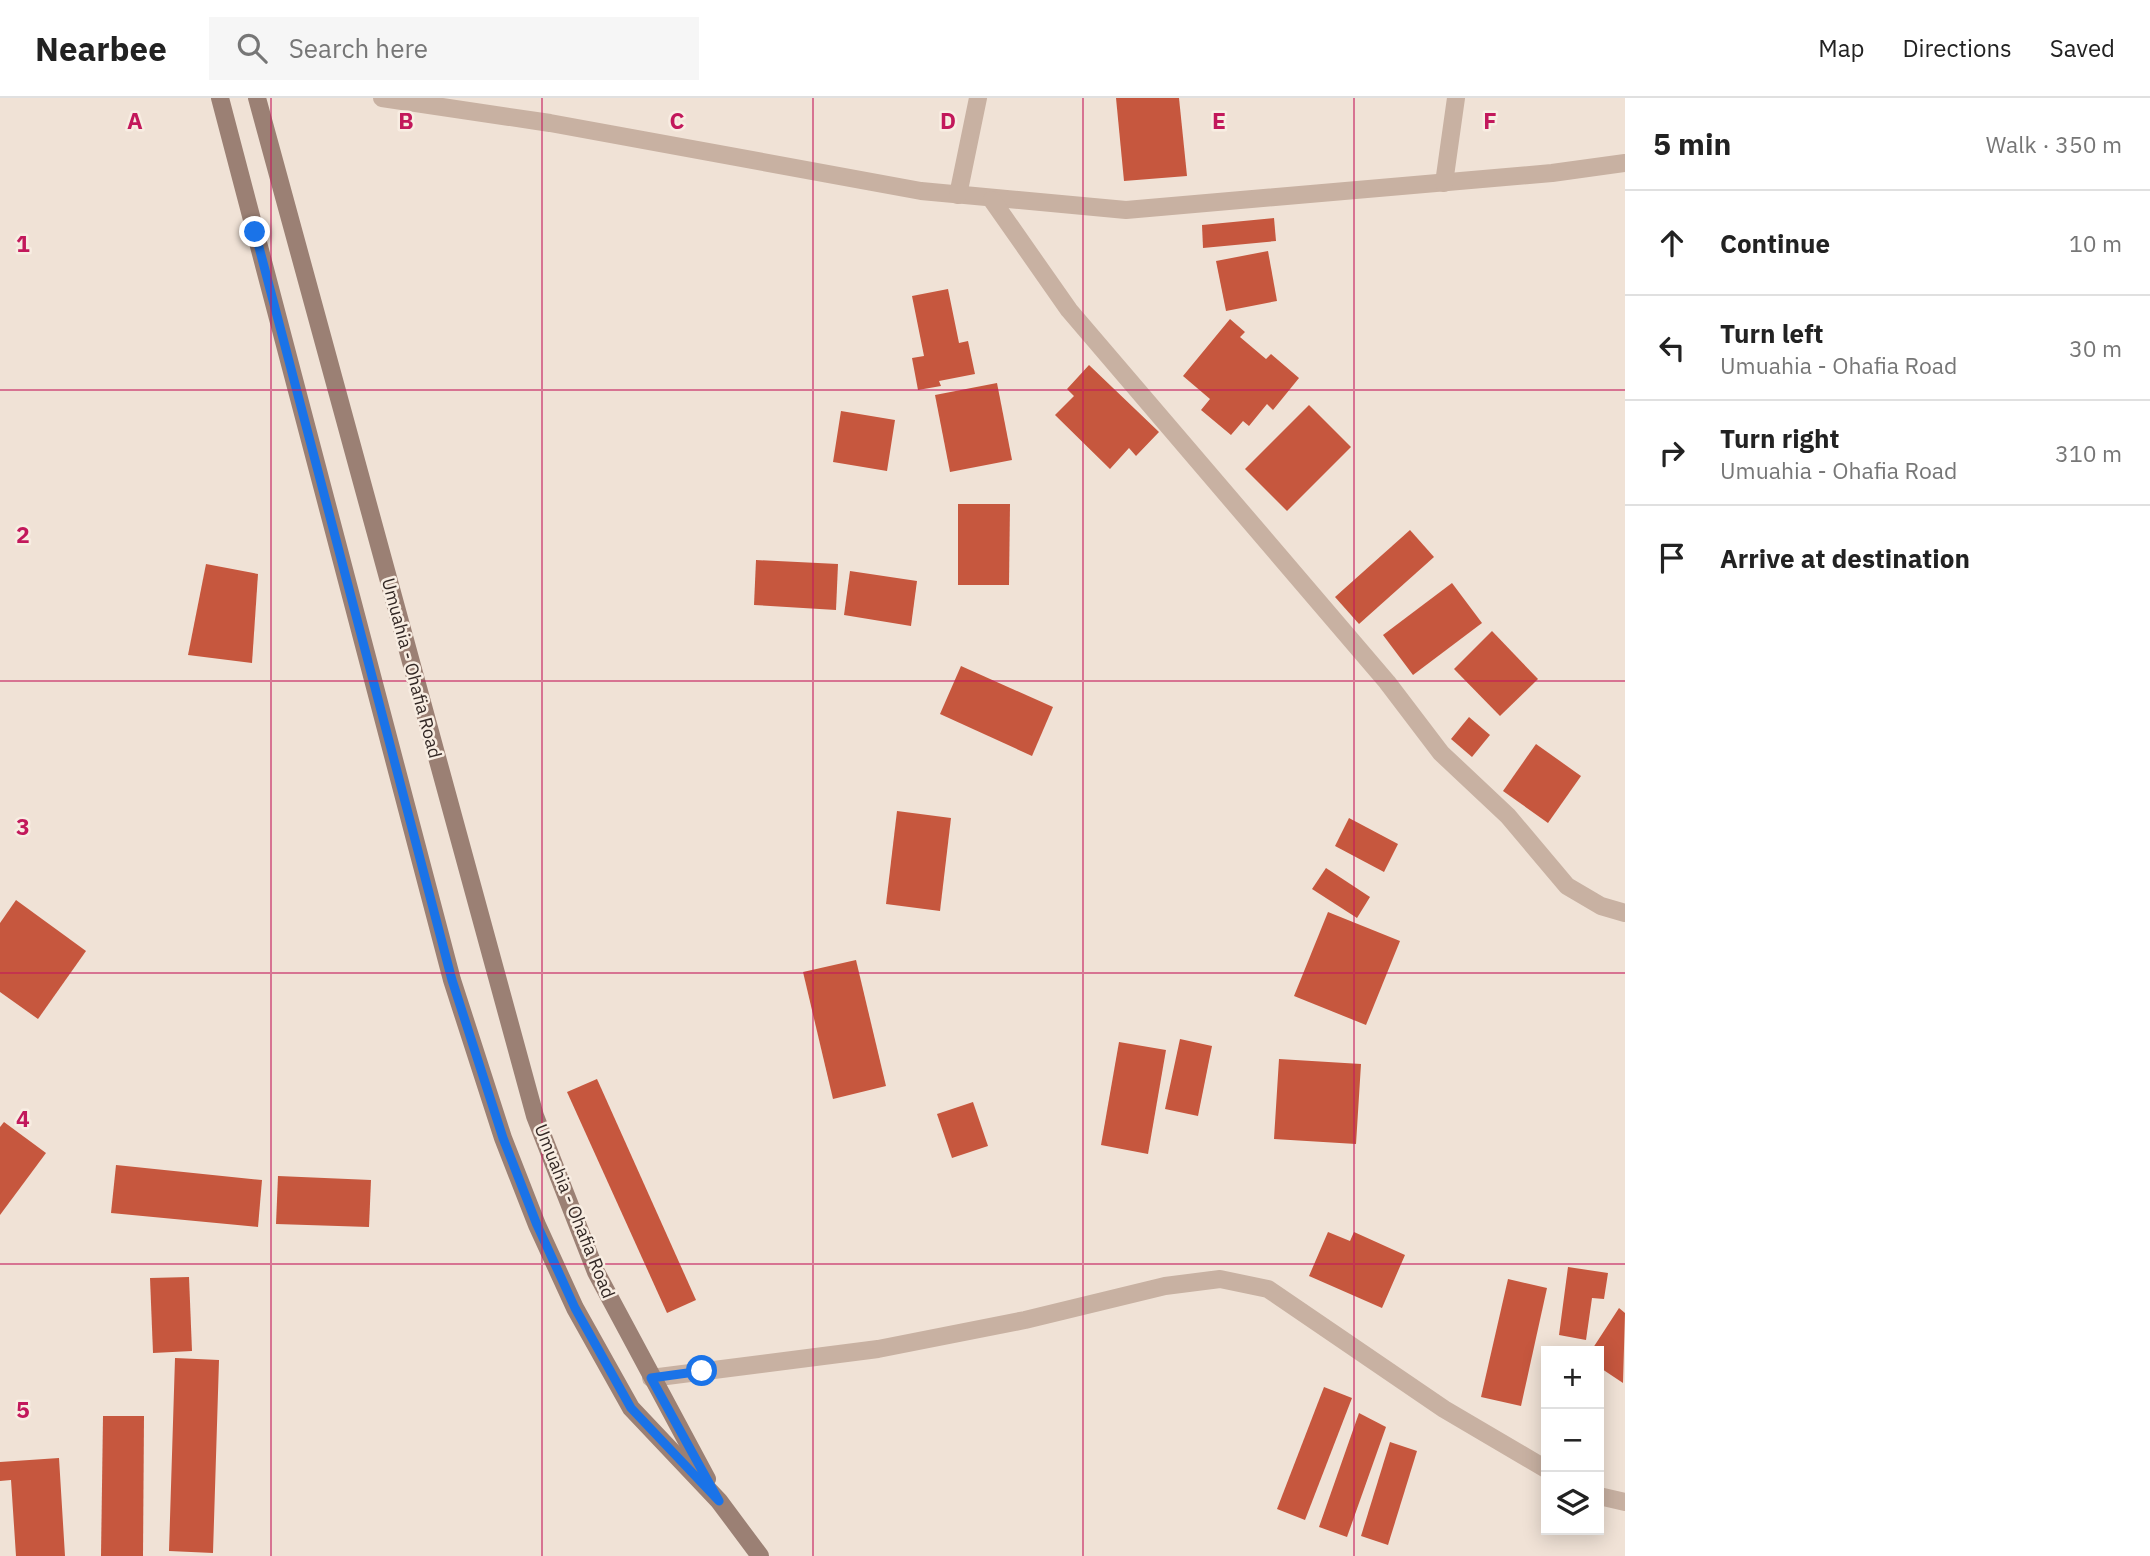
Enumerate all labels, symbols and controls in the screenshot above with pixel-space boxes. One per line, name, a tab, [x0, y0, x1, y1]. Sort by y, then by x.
search box	[209, 17, 699, 80]
text: Nearbee	[35, 27, 167, 70]
icon: search	[233, 29, 271, 67]
text: Search here	[289, 31, 428, 65]
text: Map	[1818, 32, 1864, 64]
text: Directions	[1902, 32, 2012, 64]
text: Saved	[2050, 32, 2115, 64]
text: A	[127, 105, 143, 135]
text: B	[398, 105, 414, 135]
text: C	[670, 105, 685, 135]
text: D	[940, 105, 956, 135]
text: E	[1212, 105, 1226, 135]
text: F	[1483, 105, 1497, 135]
text: 5 min	[1653, 124, 1731, 163]
text: Walk · 350 m	[1986, 129, 2122, 159]
route end	[239, 216, 270, 247]
icon: ahead	[1653, 224, 1691, 262]
text: Continue	[1720, 226, 1830, 260]
text: 1	[16, 228, 30, 258]
text: 10 m	[2069, 228, 2122, 258]
text: Turn left	[1720, 316, 1823, 350]
icon: left	[1653, 329, 1691, 367]
text: 30 m	[2069, 333, 2122, 363]
text: Umuahia - Ohafia Road	[1720, 350, 1957, 380]
text: Turn right	[1720, 421, 1839, 455]
icon: right	[1653, 434, 1691, 472]
text: 310 m	[2055, 438, 2122, 468]
text: Umuahia - Ohafia Road	[1720, 455, 1957, 485]
text: 2	[16, 519, 30, 549]
icon: arrive	[1653, 539, 1691, 577]
text: Arrive at destination	[1720, 541, 1970, 575]
street label: Umuahia - Ohafia Road	[377, 575, 447, 761]
text: 3	[16, 811, 30, 841]
text: 4	[16, 1103, 30, 1133]
street label: Umuahia - Ohafia Road	[530, 1121, 620, 1301]
map controls	[1541, 1346, 1604, 1535]
button: +	[1541, 1346, 1604, 1409]
route start	[686, 1355, 717, 1386]
text: 5	[16, 1394, 30, 1424]
button: −	[1541, 1409, 1604, 1472]
button: layers	[1541, 1472, 1604, 1535]

